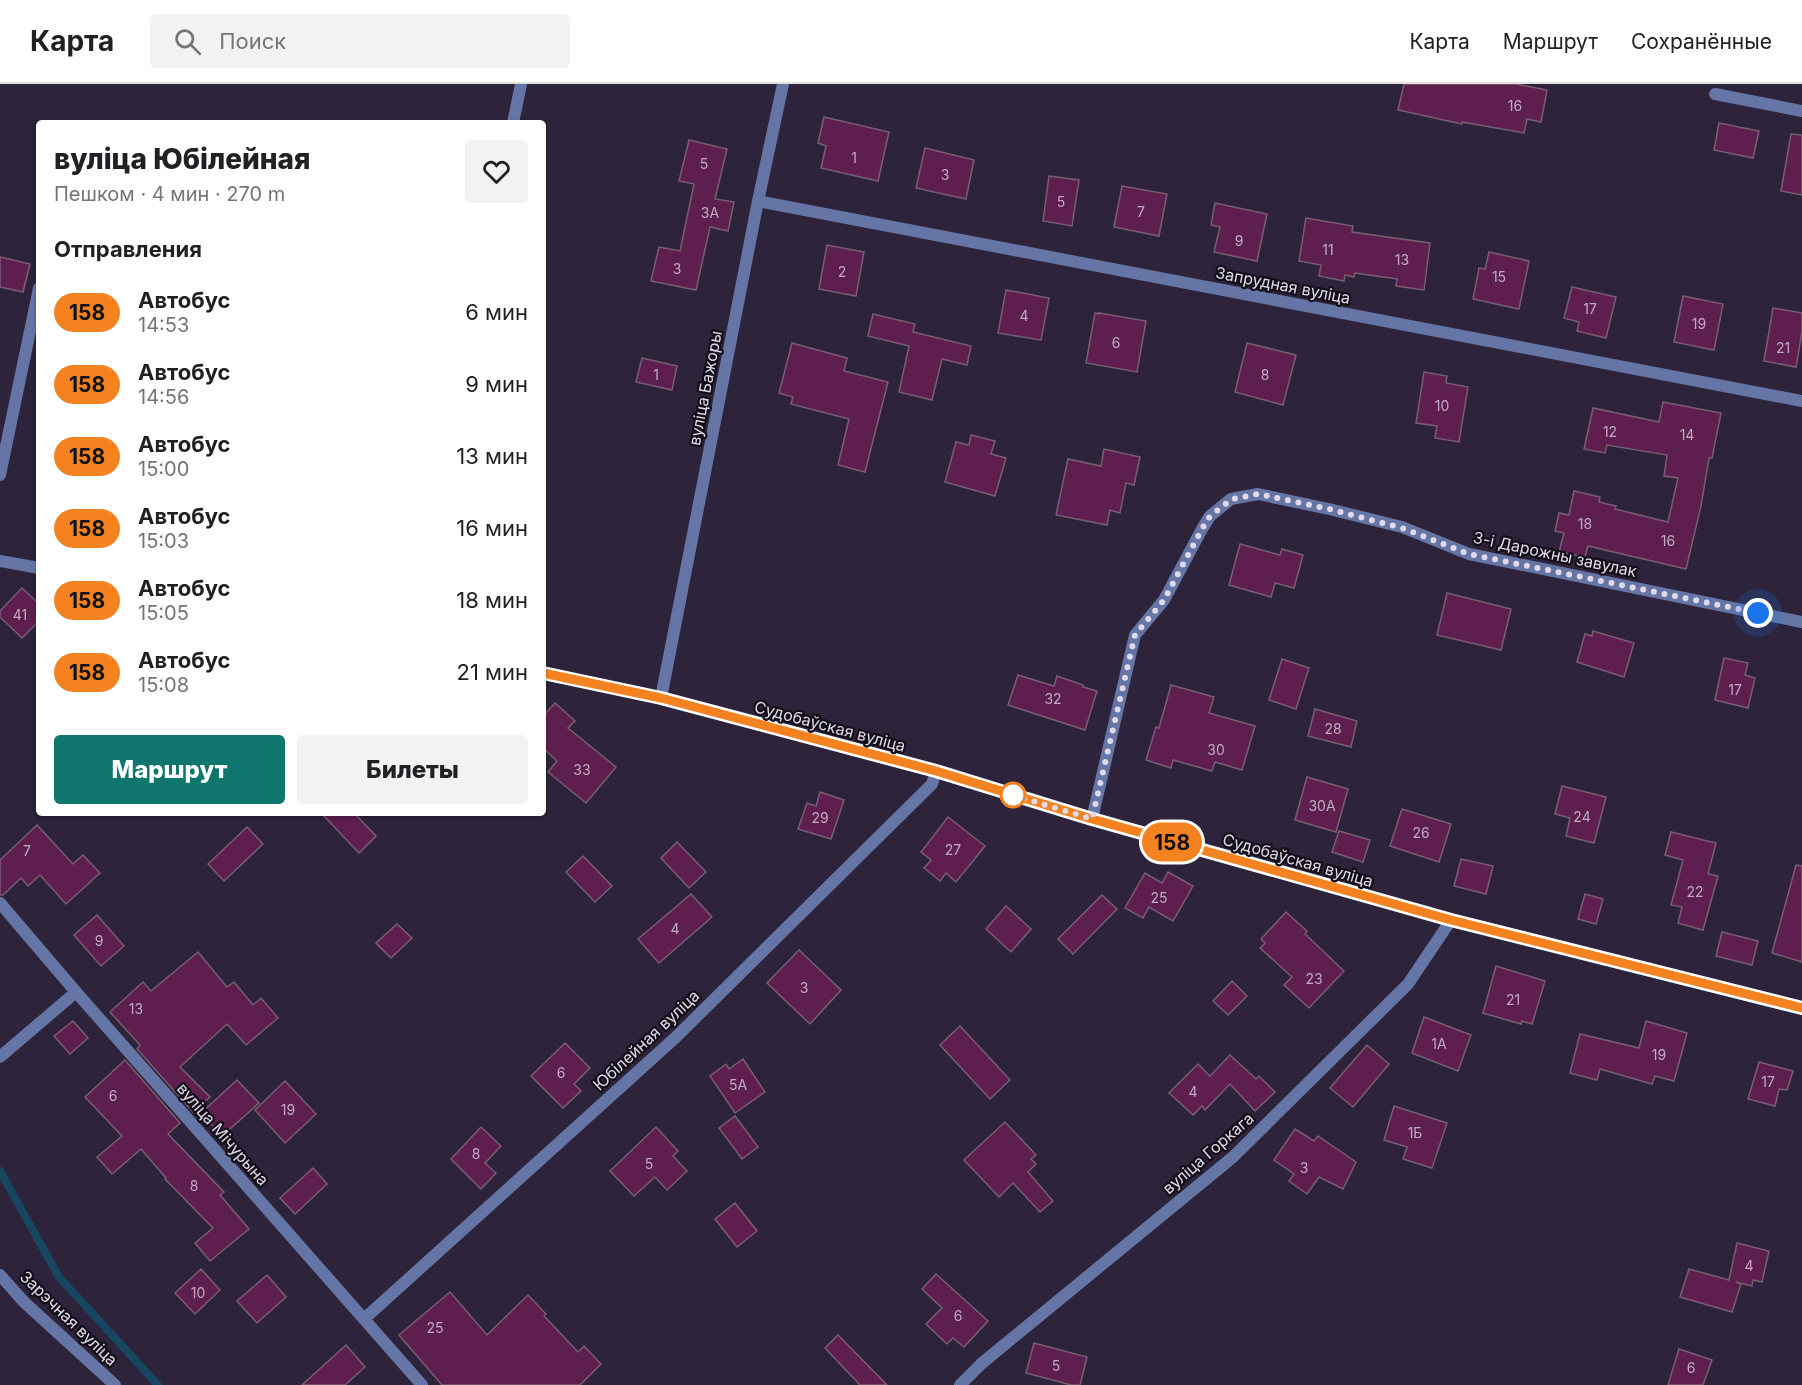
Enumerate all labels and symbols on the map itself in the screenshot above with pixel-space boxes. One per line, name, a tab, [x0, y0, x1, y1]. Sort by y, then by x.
house number: 16	[1508, 97, 1522, 114]
house number: 1	[851, 149, 857, 166]
house number: 5	[700, 155, 708, 172]
house number: 3	[941, 166, 949, 183]
house number: 5	[1057, 193, 1065, 210]
house number: 7	[1137, 203, 1145, 220]
house number: 3А	[701, 204, 719, 221]
house number: 9	[1235, 232, 1243, 249]
house number: 11	[1322, 241, 1334, 258]
house number: 13	[1395, 251, 1409, 268]
house number: 3	[673, 260, 681, 277]
street label: Запрудная вуліца	[1214, 262, 1352, 308]
house number: 2	[838, 263, 846, 280]
house number: 15	[1492, 268, 1506, 285]
house number: 17	[1583, 300, 1597, 317]
house number: 4	[1019, 307, 1029, 324]
house number: 19	[1692, 315, 1706, 332]
street label: вуліца Бажоры	[684, 329, 726, 447]
house number: 6	[1112, 334, 1120, 351]
house number: 21	[1776, 339, 1790, 356]
house number: 1	[653, 366, 659, 383]
house number: 8	[1261, 366, 1269, 383]
house number: 10	[1435, 397, 1449, 414]
house number: 12	[1603, 423, 1617, 440]
house number: 14	[1680, 426, 1694, 443]
house number: 18	[1578, 515, 1592, 532]
street label: 3-і Дарожны завулак	[1471, 527, 1639, 581]
house number: 16	[1661, 532, 1675, 549]
your location	[1743, 598, 1773, 628]
house number: 41	[13, 606, 27, 623]
house number: 17	[1728, 681, 1742, 698]
house number: 32	[1044, 690, 1062, 707]
street label: Судобаўская вуліца	[752, 696, 908, 756]
house number: 28	[1324, 720, 1342, 737]
house number: 30	[1207, 741, 1225, 758]
house number: 33	[573, 761, 591, 778]
unlabelled marker	[1000, 782, 1026, 808]
house number: 30А	[1308, 797, 1336, 814]
house number: 24	[1573, 808, 1591, 825]
house number: 29	[811, 809, 829, 826]
line badge: 158	[1138, 822, 1206, 861]
house number: 26	[1412, 824, 1430, 841]
street label: Судобаўская вуліца	[1220, 829, 1376, 891]
house number: 27	[945, 841, 961, 858]
house number: 7	[23, 842, 31, 859]
house number: 22	[1686, 883, 1704, 900]
house number: 25	[1150, 889, 1168, 906]
house number: 4	[670, 920, 680, 937]
house number: 9	[95, 932, 103, 949]
house number: 23	[1305, 970, 1323, 987]
house number: 3	[800, 979, 808, 996]
street label: Юбілейная вуліца	[589, 986, 703, 1094]
house number: 21	[1506, 991, 1520, 1008]
house number: 13	[129, 1000, 143, 1017]
house number: 1А	[1431, 1035, 1447, 1052]
house number: 19	[1652, 1046, 1666, 1063]
house number: 6	[557, 1064, 565, 1081]
house number: 17	[1761, 1073, 1775, 1090]
house number: 5А	[729, 1076, 747, 1093]
street label: вуліца Мічурына	[173, 1078, 273, 1190]
house number: 4	[1188, 1083, 1198, 1100]
house number: 6	[109, 1087, 117, 1104]
house number: 19	[281, 1101, 295, 1118]
street label: вуліца Горкага	[1158, 1108, 1258, 1198]
house number: 1Б	[1408, 1124, 1422, 1141]
house number: 8	[472, 1145, 480, 1162]
house number: 5	[645, 1155, 653, 1172]
house number: 3	[1300, 1159, 1308, 1176]
house number: 8	[190, 1177, 198, 1194]
house number: 4	[1744, 1257, 1754, 1274]
street label: Зарэчная вуліца	[16, 1266, 122, 1370]
house number: 10	[191, 1284, 205, 1301]
house number: 6	[954, 1307, 962, 1324]
house number: 25	[426, 1319, 444, 1336]
house number: 5	[1052, 1357, 1060, 1374]
house number: 6	[1687, 1359, 1695, 1376]

